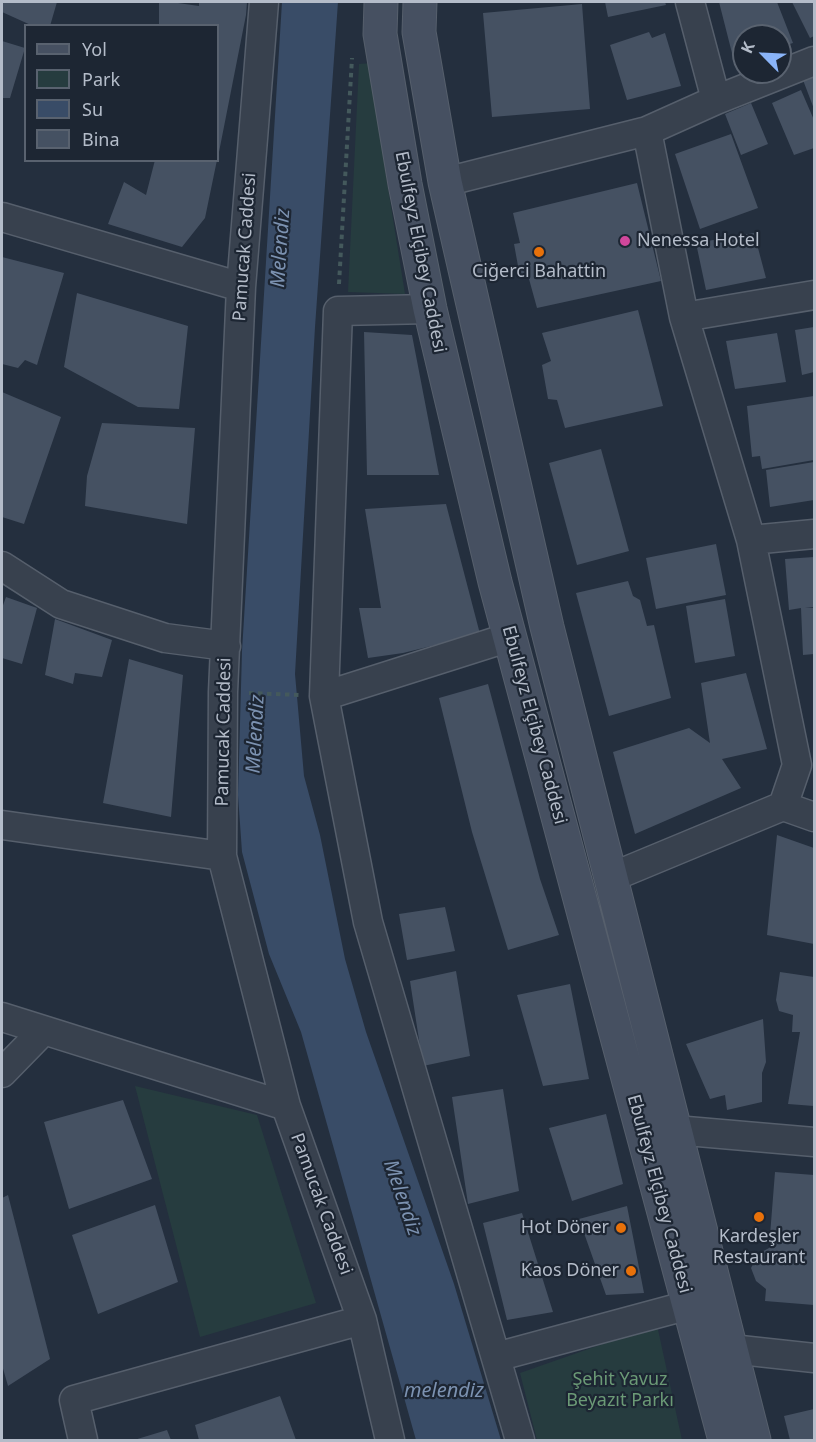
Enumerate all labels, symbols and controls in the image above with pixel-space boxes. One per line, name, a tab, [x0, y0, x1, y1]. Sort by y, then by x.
legend	[24, 24, 219, 162]
north arrow	[732, 24, 792, 84]
text: Yol	[82, 37, 107, 61]
text: K	[735, 38, 760, 57]
text: Park	[82, 67, 120, 91]
text: Su	[82, 97, 103, 121]
text: Bina	[82, 127, 120, 151]
street label: Ebulfeyz Elçibey Caddesi	[390, 149, 450, 355]
street label: Pamucak Caddesi	[229, 172, 261, 322]
water label: Melendiz	[266, 208, 296, 288]
place label: Nenessa Hotel	[637, 230, 760, 252]
marker: Nenessa Hotel	[618, 234, 632, 248]
marker: Ciğerci Bahattin	[532, 245, 546, 259]
place label: Ciğerci Bahattin	[472, 261, 606, 283]
street label: Ebulfeyz Elçibey Caddesi	[497, 623, 571, 827]
street label: Pamucak Caddesi	[212, 657, 236, 807]
water label: Melendiz	[242, 694, 270, 774]
street label: Ebulfeyz Elçibey Caddesi	[622, 1092, 696, 1296]
street label: Pamucak Caddesi	[285, 1130, 357, 1278]
water label: Melendiz	[378, 1157, 426, 1239]
marker: Kardeşler Restaurant	[752, 1210, 766, 1224]
place label: Hot Döner	[521, 1217, 609, 1239]
marker: Hot Döner	[614, 1221, 628, 1235]
place label: Kardeşler Restaurant	[713, 1226, 805, 1268]
place label: Kaos Döner	[521, 1260, 619, 1282]
marker: Kaos Döner	[624, 1264, 638, 1278]
park label: Şehit Yavuz Beyazıt Parkı	[566, 1369, 674, 1412]
water label: melendiz	[404, 1379, 484, 1403]

